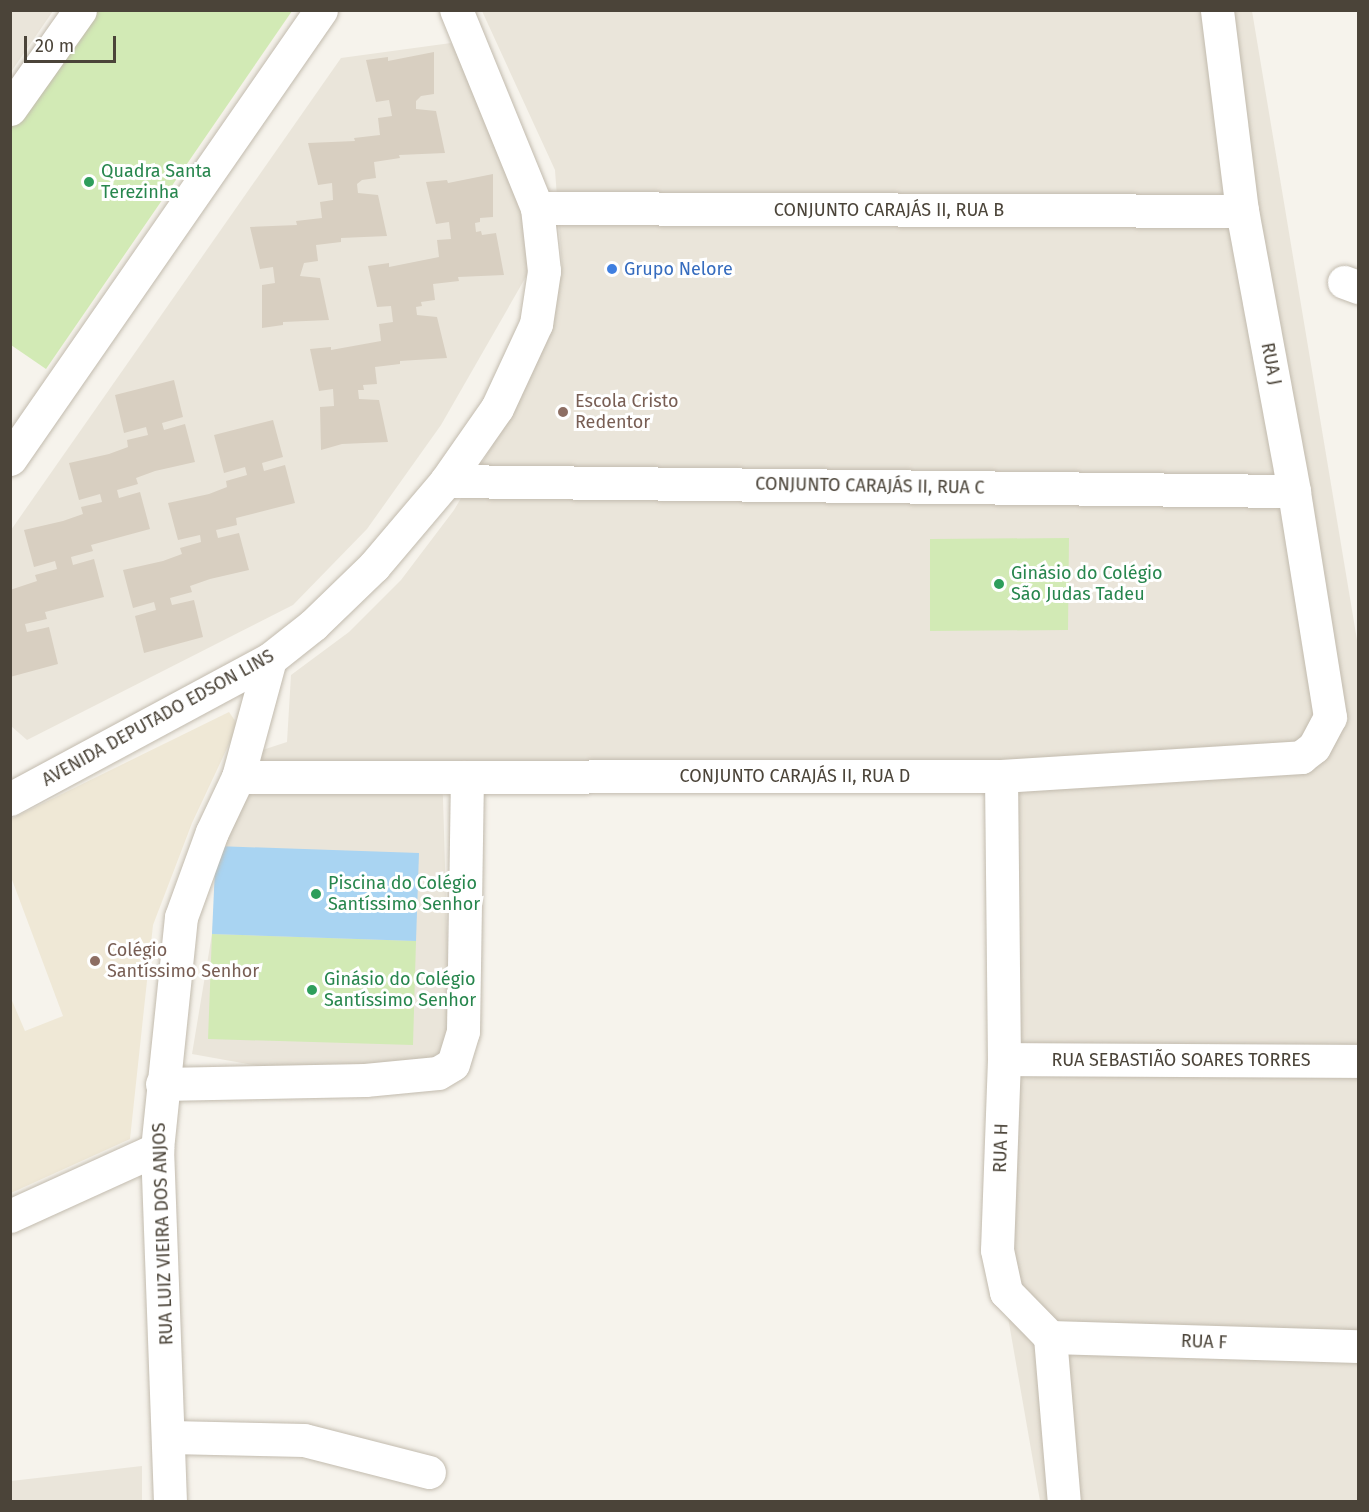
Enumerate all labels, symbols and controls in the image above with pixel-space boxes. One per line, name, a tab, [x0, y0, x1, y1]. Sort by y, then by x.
scale bar	[27, 24, 118, 62]
text: 20 m	[35, 35, 74, 57]
place label: Quadra Santa Terezinha	[101, 161, 212, 204]
marker: Quadra Santa Terezinha	[82, 175, 96, 189]
street label: CONJUNTO CARAJÁS II, RUA B	[774, 199, 1004, 221]
place label: Grupo Nelore	[624, 258, 733, 280]
marker: Grupo Nelore	[605, 262, 619, 276]
street label: RUA J	[1256, 341, 1286, 387]
place label: Escola Cristo Redentor	[575, 391, 678, 434]
marker: Escola Cristo Redentor	[556, 405, 570, 419]
street label: CONJUNTO CARAJÁS II, RUA C	[755, 473, 985, 499]
place label: Ginásio do Colégio São Judas Tadeu	[1011, 563, 1163, 606]
marker: Ginásio do Colégio São Judas Tadeu	[992, 577, 1006, 591]
street label: AVENIDA DEPUTADO EDSON LINS	[38, 645, 278, 791]
street label: CONJUNTO CARAJÁS II, RUA D	[680, 765, 910, 787]
place label: Piscina do Colégio Santíssimo Senhor	[328, 873, 480, 916]
marker: Piscina do Colégio Santíssimo Senhor	[309, 887, 323, 901]
place label: Colégio Santíssimo Senhor	[107, 940, 259, 982]
marker: Colégio Santíssimo Senhor	[88, 954, 102, 968]
place label: Ginásio do Colégio Santíssimo Senhor	[324, 969, 476, 1012]
marker: Ginásio do Colégio Santíssimo Senhor	[305, 983, 319, 997]
street label: RUA SEBASTIÃO SOARES TORRES	[1051, 1049, 1311, 1071]
street label: RUA LUIZ VIEIRA DOS ANJOS	[148, 1122, 178, 1346]
street label: RUA H	[989, 1123, 1013, 1173]
street label: RUA F	[1180, 1330, 1228, 1354]

